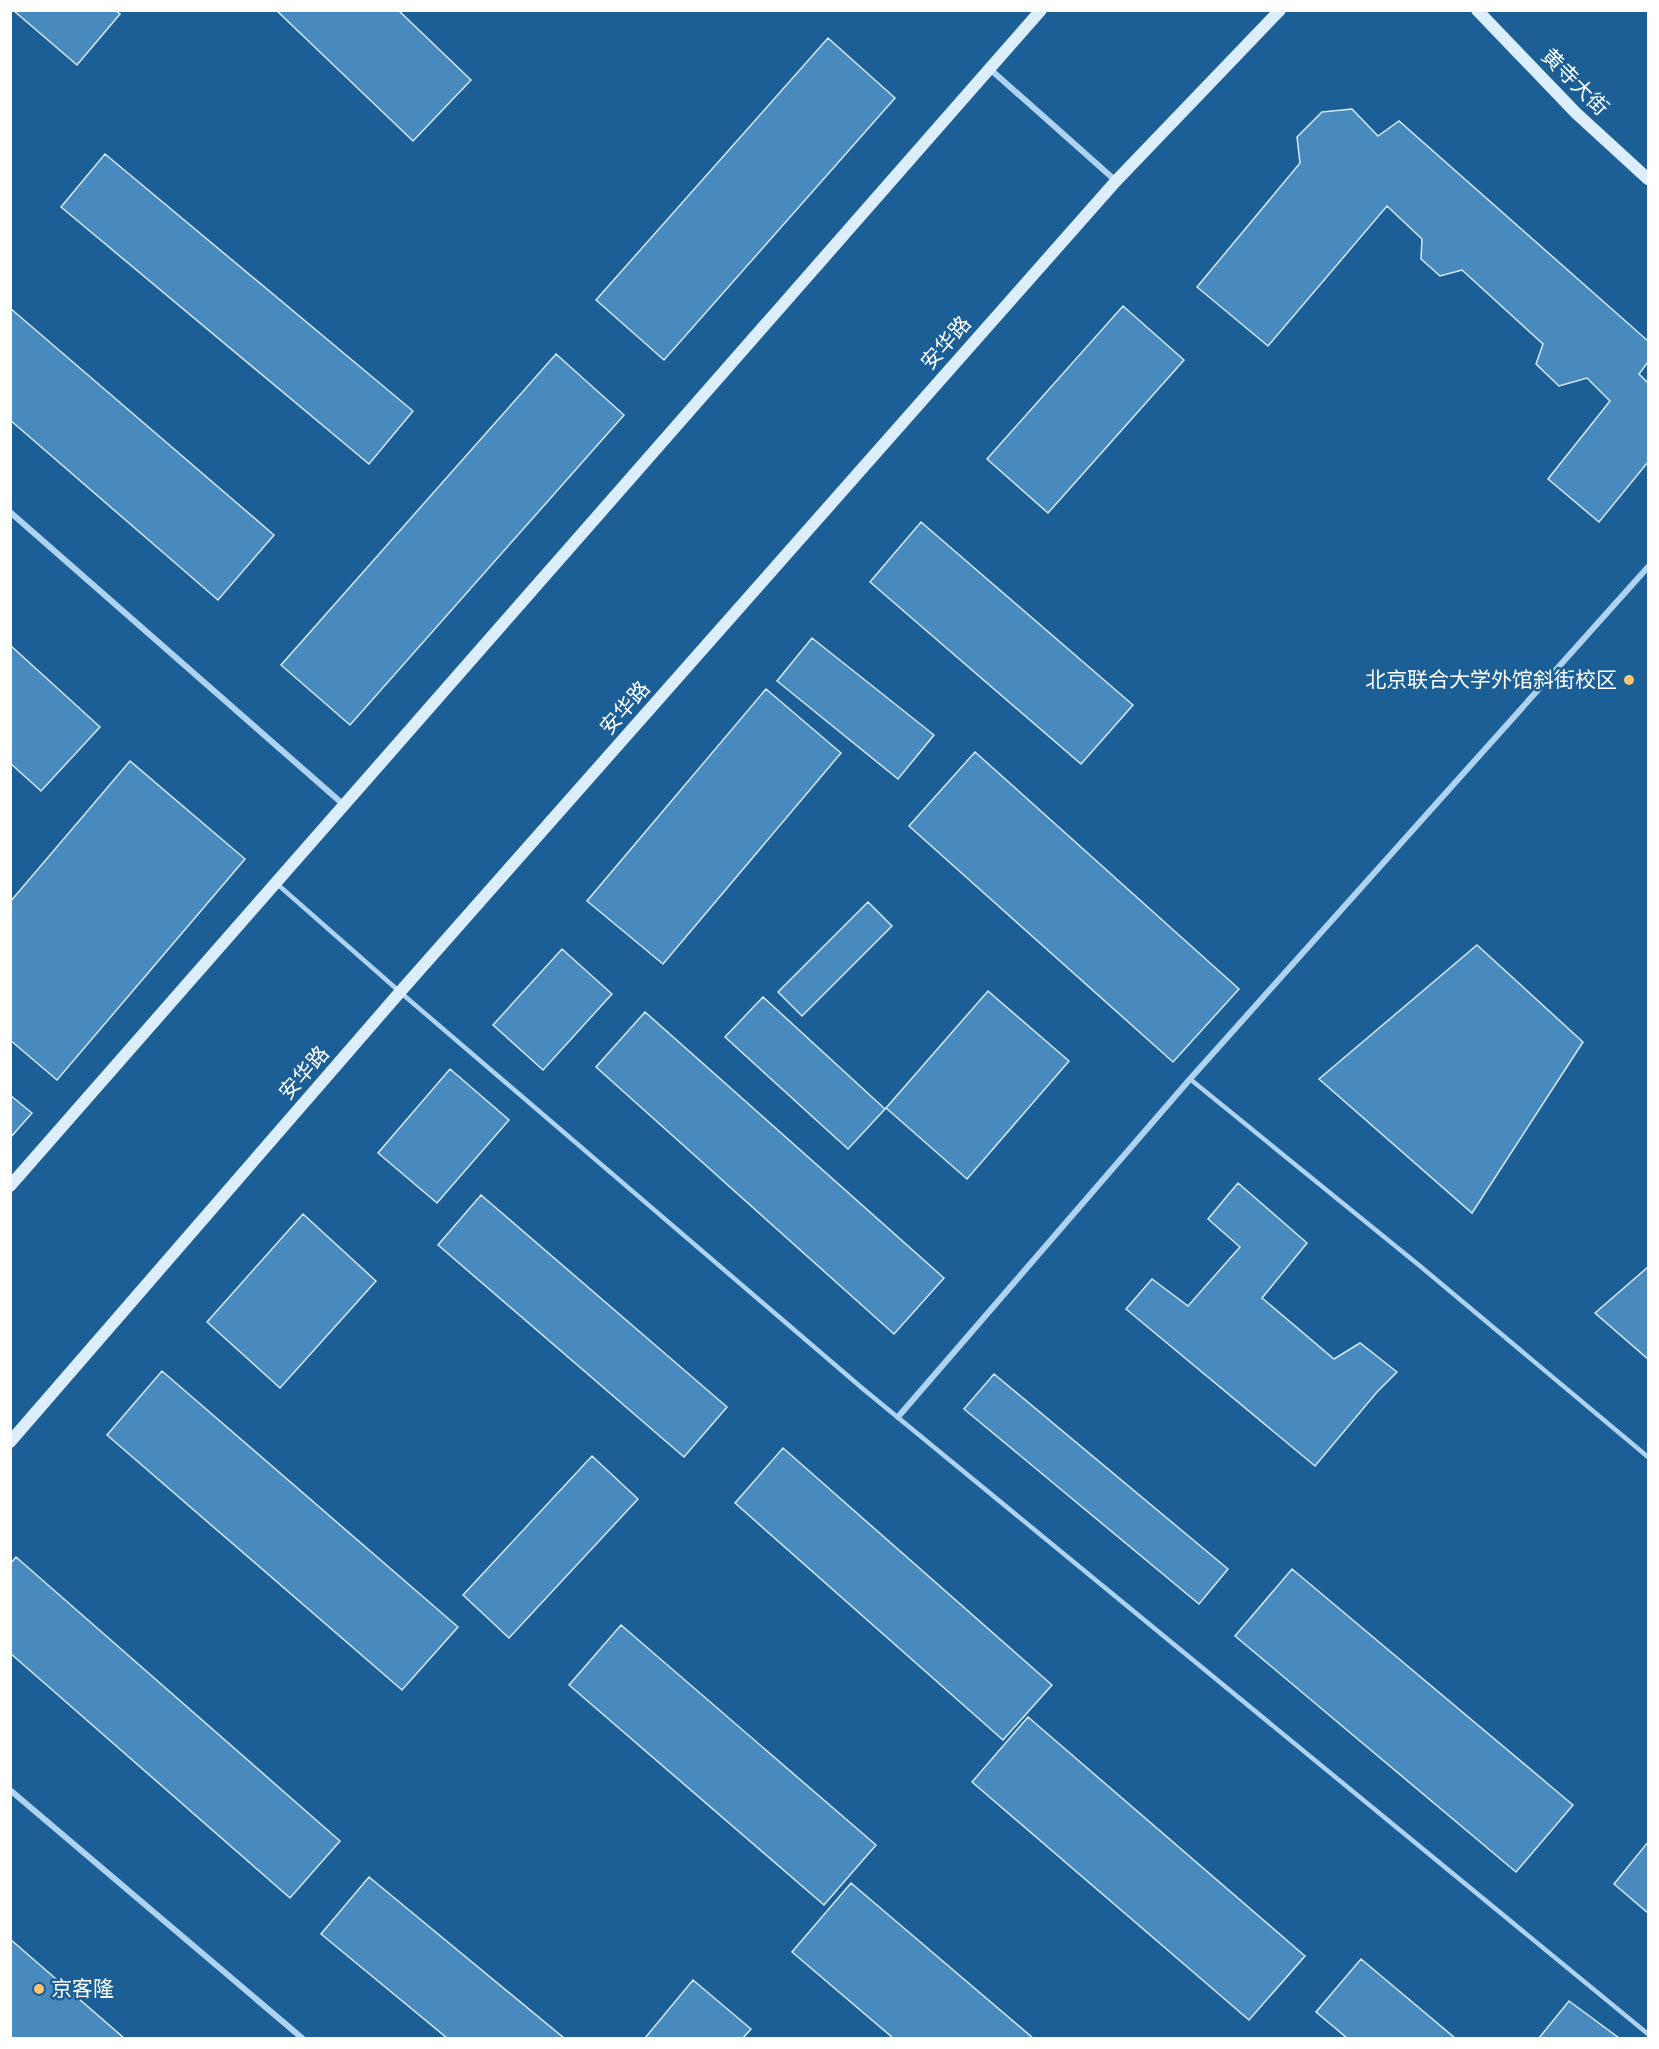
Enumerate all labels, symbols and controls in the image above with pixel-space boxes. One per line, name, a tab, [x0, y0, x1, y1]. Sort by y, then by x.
street label: 黄寺大街	[1535, 42, 1615, 122]
street label: 安华路	[915, 310, 977, 376]
place label: 北京联合大学外馆斜街校区	[1365, 666, 1617, 694]
marker: 北京联合大学外馆斜街校区	[1622, 673, 1636, 687]
street label: 安华路	[594, 675, 656, 741]
street label: 安华路	[273, 1040, 335, 1106]
place label: 京客隆	[51, 1975, 114, 2003]
marker: 京客隆	[32, 1982, 46, 1996]

